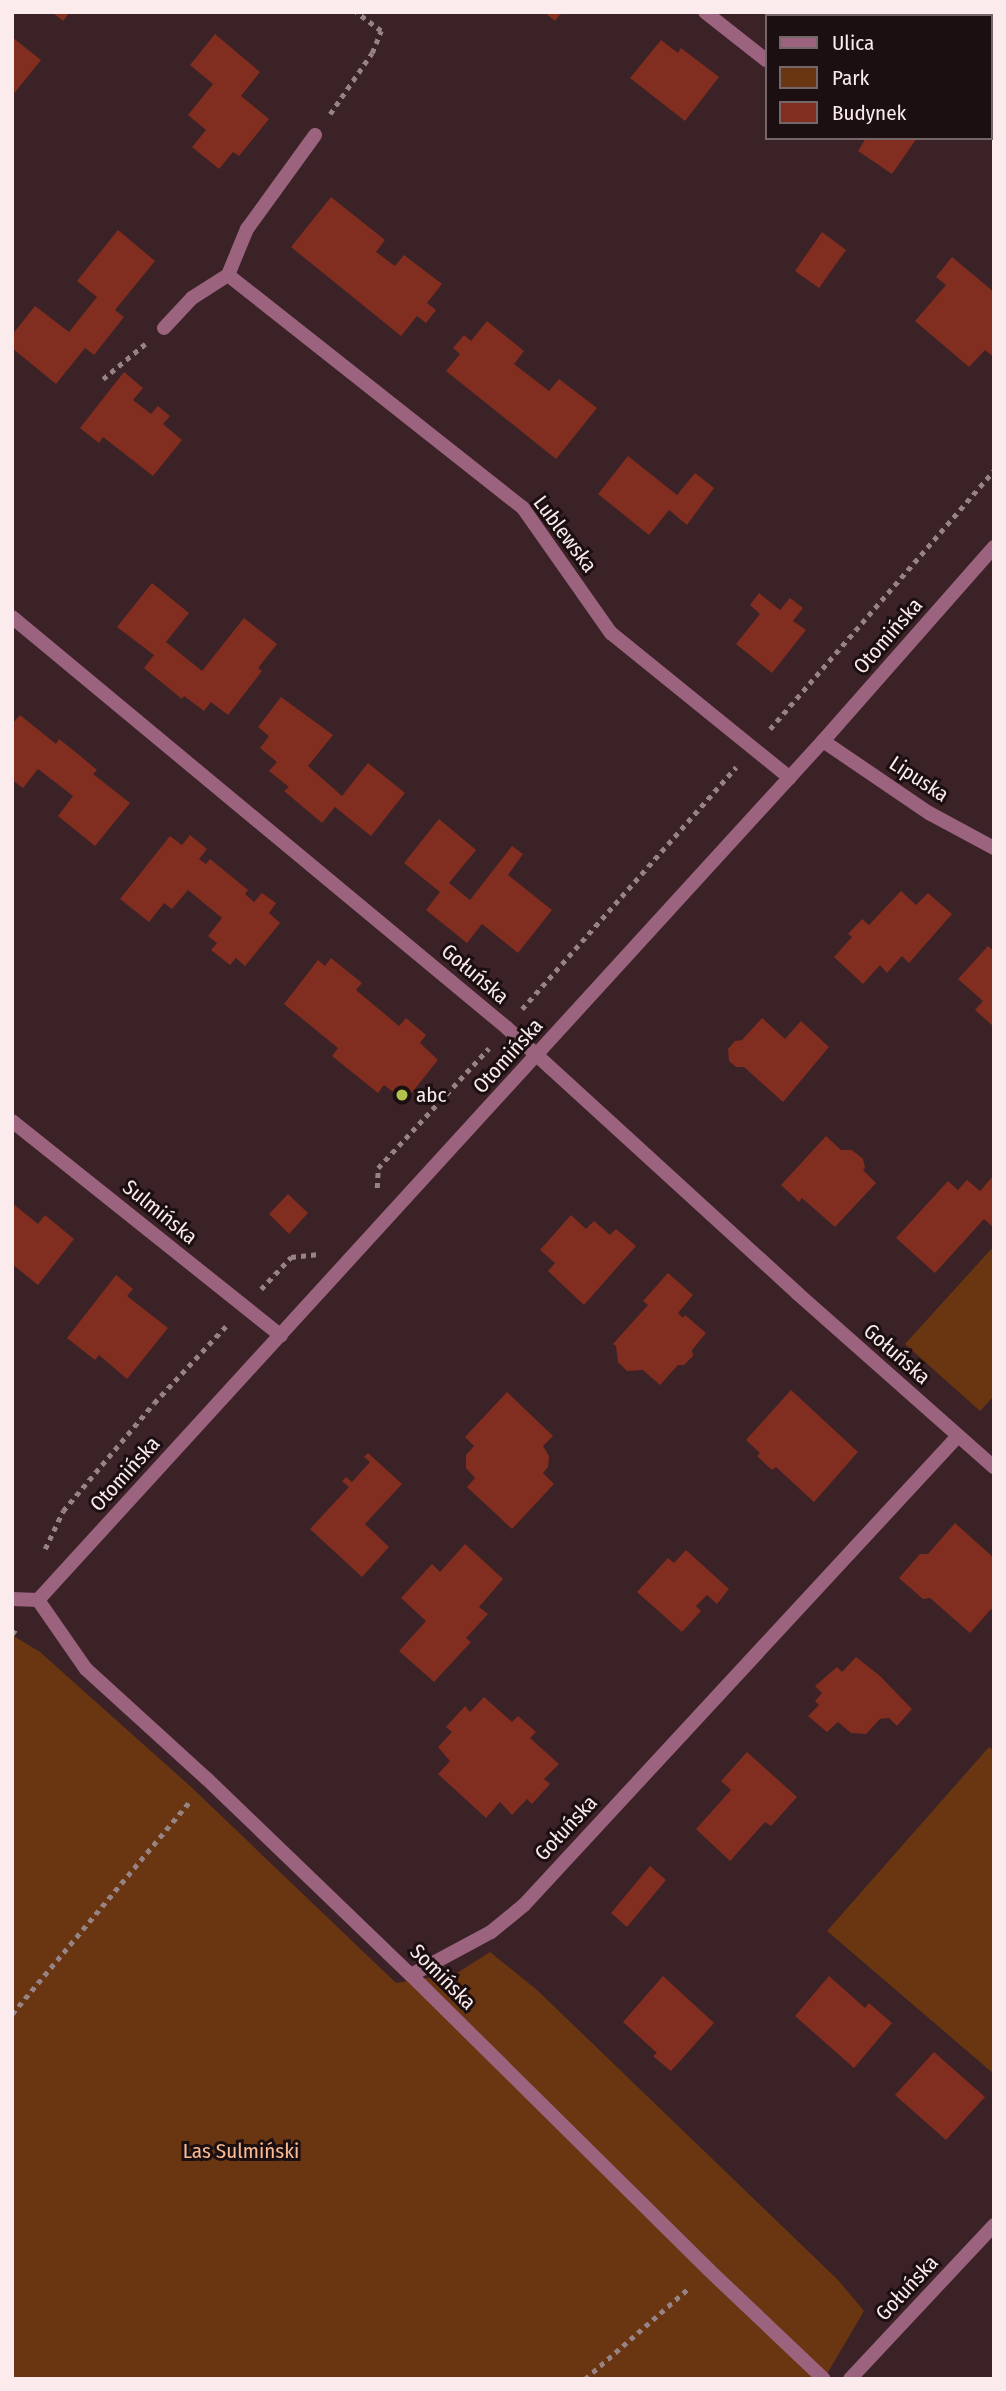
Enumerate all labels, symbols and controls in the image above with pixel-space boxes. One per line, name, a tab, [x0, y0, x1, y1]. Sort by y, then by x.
legend	[764, 14, 992, 140]
text: Ulica	[832, 30, 874, 56]
text: Park	[832, 65, 869, 91]
text: Budynek	[832, 100, 906, 126]
street label: Lublewska	[528, 491, 602, 577]
street label: Otomińska	[848, 593, 928, 679]
street label: Lipuska	[885, 751, 953, 807]
street label: Gołuńska	[436, 939, 514, 1009]
street label: Otomińska	[468, 1013, 548, 1099]
place label: abc	[416, 1082, 446, 1108]
marker: abc	[394, 1087, 410, 1103]
street label: Sulmińska	[118, 1174, 202, 1250]
street label: Gołuńska	[859, 1318, 935, 1390]
street label: Otomińska	[85, 1431, 165, 1517]
street label: Gołuńska	[530, 1790, 602, 1866]
street label: Somińska	[405, 1939, 481, 2015]
park label: Las Sulmiński	[183, 2138, 299, 2164]
street label: Gołuńska	[871, 2250, 943, 2326]

